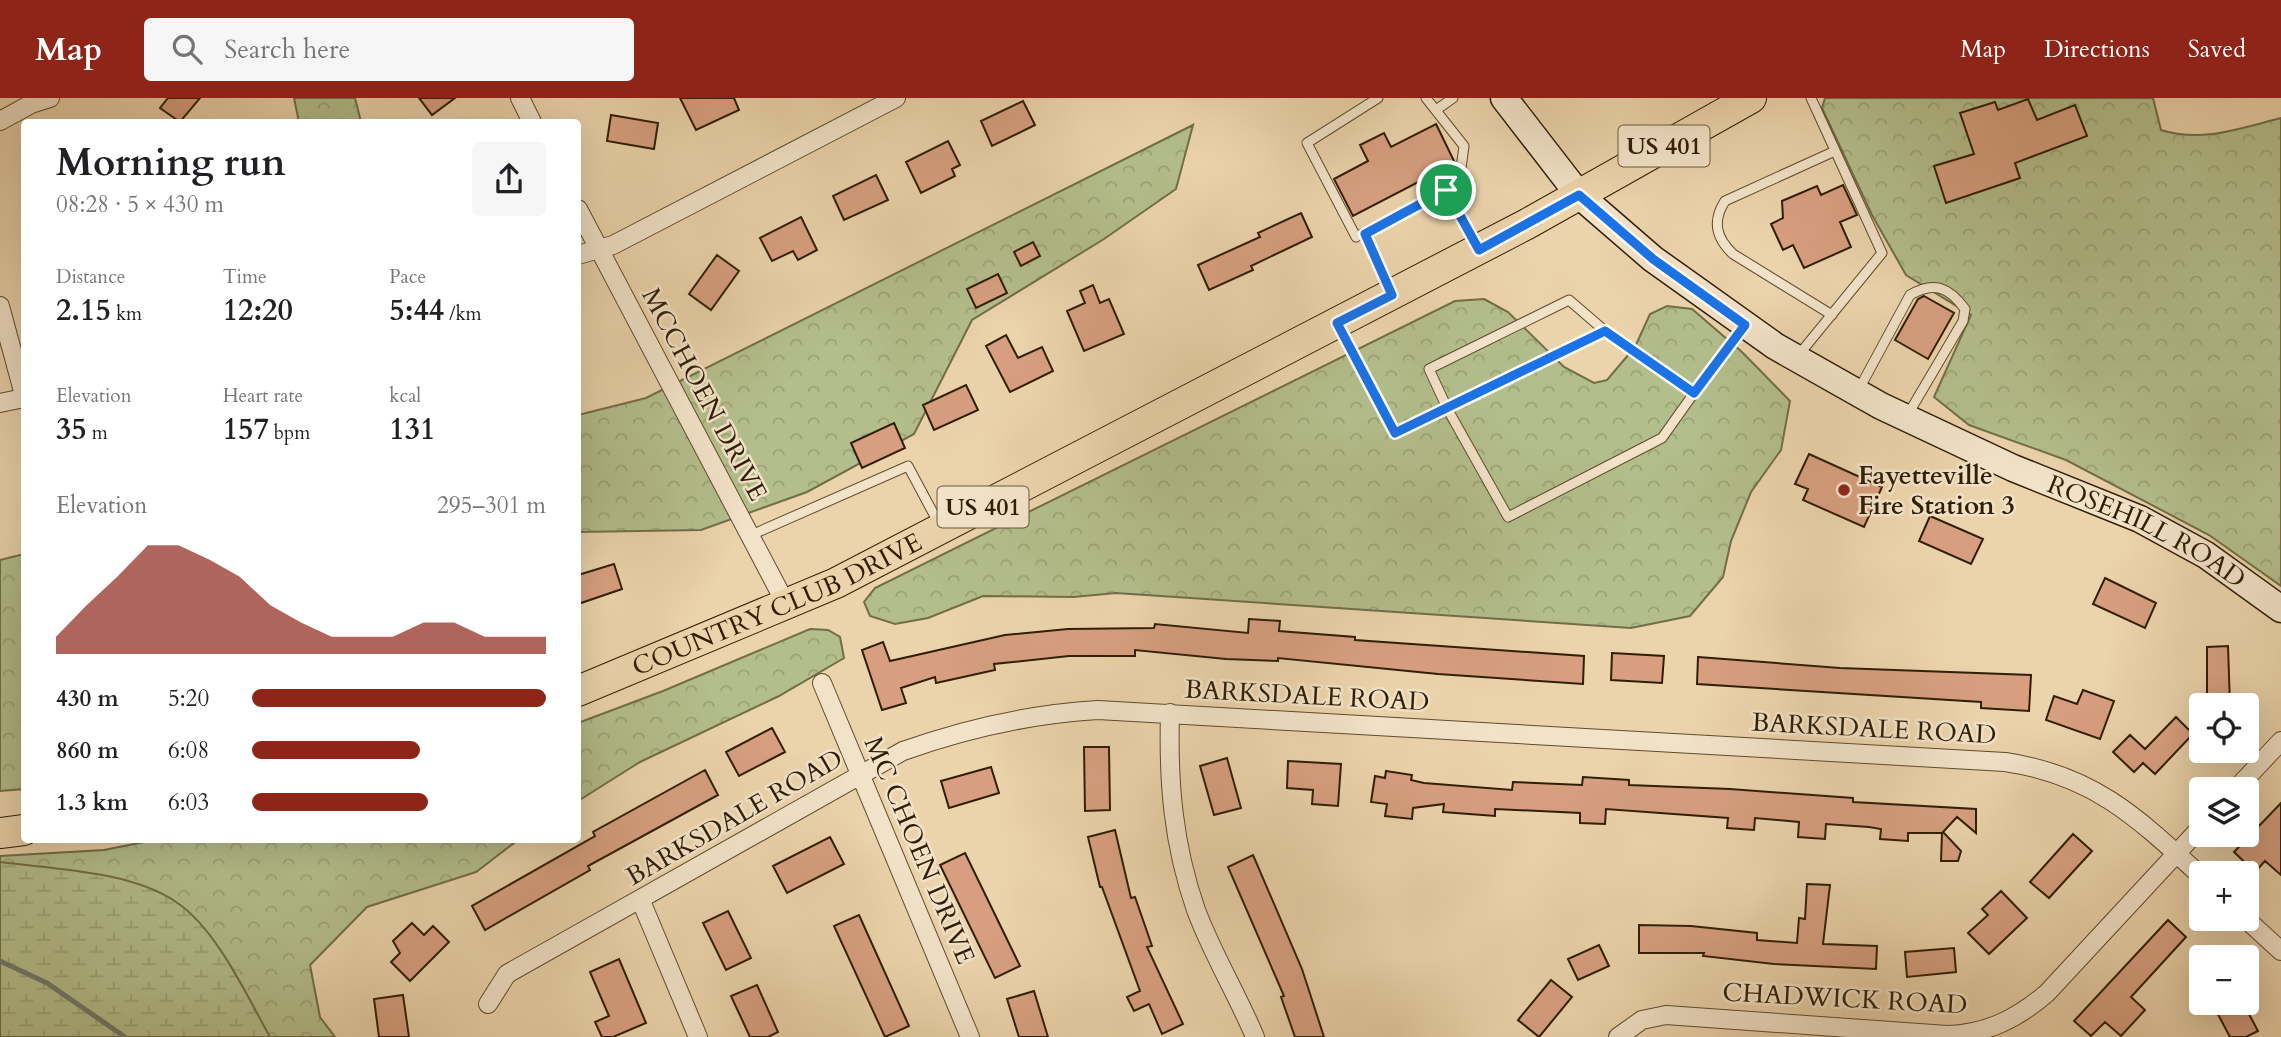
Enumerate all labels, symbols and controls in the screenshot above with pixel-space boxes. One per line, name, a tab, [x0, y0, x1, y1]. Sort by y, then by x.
search box	[144, 18, 634, 81]
text: Map	[35, 27, 102, 72]
icon: search	[168, 30, 206, 68]
text: Search here	[224, 32, 350, 67]
text: Map	[1960, 33, 2006, 66]
text: Directions	[2044, 33, 2150, 66]
text: Saved	[2188, 33, 2246, 66]
road number: US 401	[1618, 126, 1710, 166]
text: Morning run	[56, 137, 286, 189]
button: share	[472, 142, 546, 216]
pin	[1416, 160, 1476, 220]
icon: arrive	[1427, 171, 1465, 209]
text: 08:28 · 5 × 430 m	[56, 189, 224, 220]
text: Distance	[56, 264, 125, 290]
text: Time	[223, 264, 267, 290]
text: Pace	[389, 264, 426, 290]
street label: MCCHOEN DRIVE	[634, 281, 776, 507]
text: 2.15	[56, 290, 111, 331]
text: 12:20	[223, 290, 293, 331]
text: 5:44	[389, 290, 444, 331]
text: km	[111, 301, 142, 327]
text: /km	[444, 301, 482, 327]
text: Elevation	[56, 383, 131, 409]
text: Heart rate	[223, 383, 303, 409]
text: kcal	[389, 383, 421, 409]
text: 35	[56, 409, 87, 450]
text: 157	[223, 409, 269, 450]
text: 131	[389, 409, 435, 450]
text: m	[87, 420, 108, 446]
text: bpm	[269, 420, 310, 446]
place label: Fayetteville Fire Station 3	[1858, 458, 2015, 523]
street label: ROSEHILL ROAD	[2042, 467, 2253, 596]
marker: Fayetteville Fire Station 3	[1836, 482, 1852, 498]
road number: US 401	[937, 486, 1028, 528]
text: Elevation	[56, 490, 147, 521]
text: 295–301 m	[437, 490, 546, 521]
street label: COUNTRY CLUB DRIVE	[627, 524, 928, 684]
street label: BARKSDALE ROAD	[1184, 672, 1430, 719]
text: 430 m	[56, 683, 119, 714]
text: 5:20	[168, 683, 209, 714]
map controls	[2189, 693, 2259, 1015]
button: locate	[2189, 693, 2259, 763]
street label: BARKSDALE ROAD	[1751, 705, 1997, 752]
street label: MC CHOEN DRIVE	[856, 731, 983, 969]
text: 860 m	[56, 735, 119, 766]
text: 6:08	[168, 735, 209, 766]
street label: BARKSDALE ROAD	[619, 741, 849, 894]
button: layers	[2189, 777, 2259, 847]
text: 1.3 km	[56, 787, 128, 818]
text: 6:03	[168, 787, 209, 818]
button: +	[2189, 861, 2259, 931]
button: −	[2189, 945, 2259, 1015]
street label: CHADWICK ROAD	[1722, 975, 1968, 1022]

